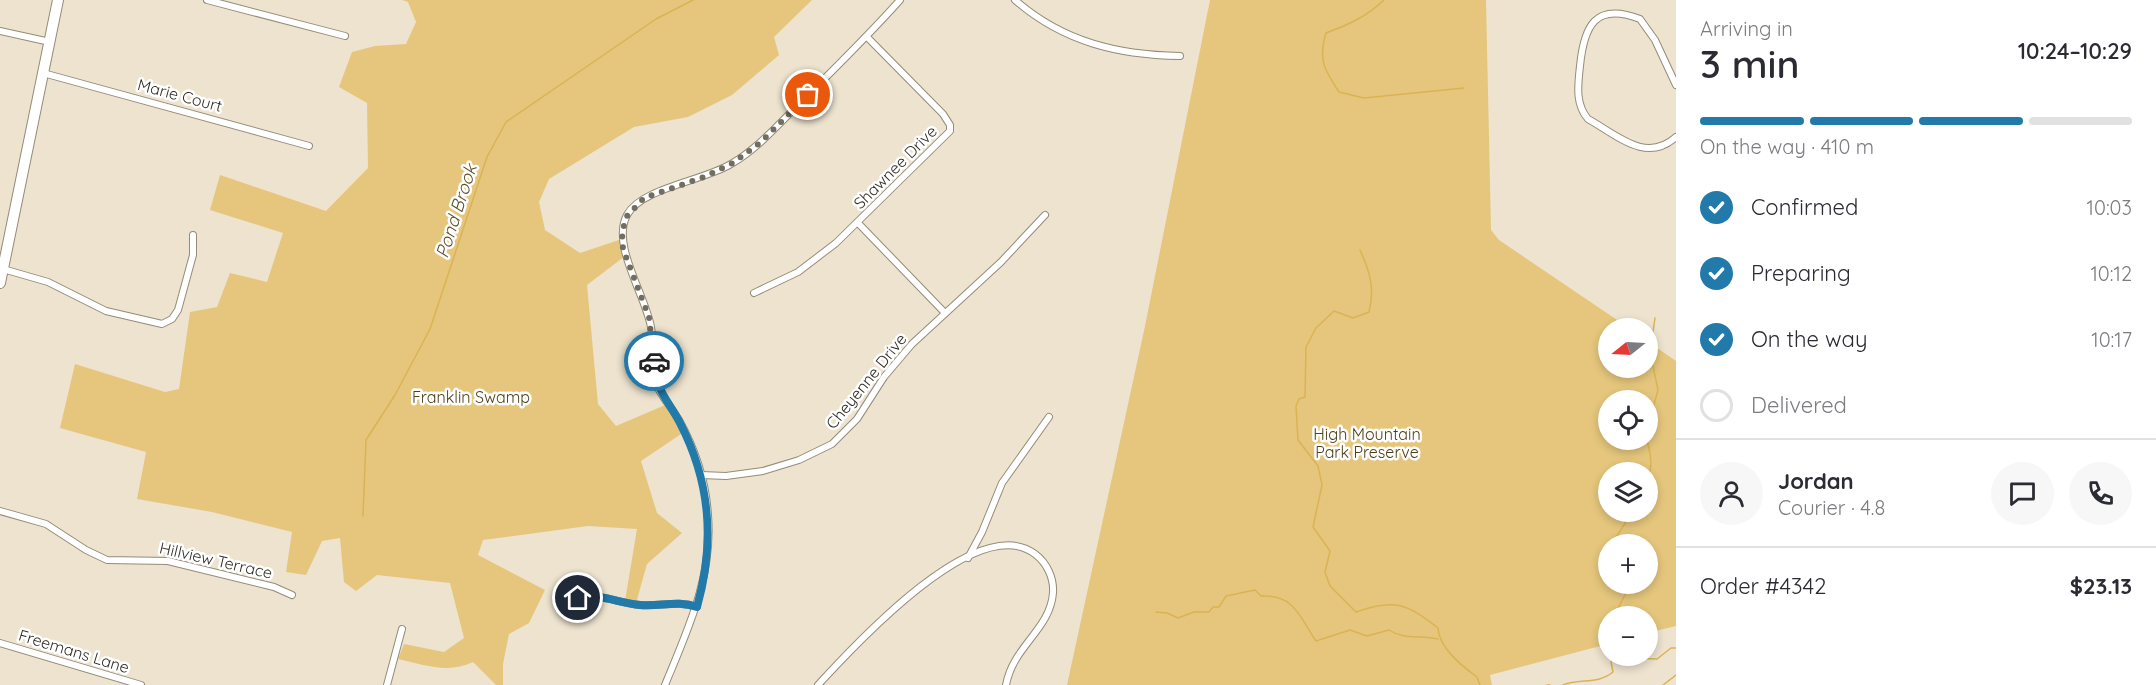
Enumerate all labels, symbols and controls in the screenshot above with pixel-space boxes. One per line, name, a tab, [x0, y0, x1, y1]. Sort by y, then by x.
text: Arriving in	[1700, 16, 1793, 41]
text: 10:24–10:29	[2018, 37, 2132, 65]
text: 3 min	[1700, 39, 1799, 88]
pin	[782, 69, 833, 120]
street label: Marie Court	[136, 74, 224, 116]
icon: bag	[791, 78, 824, 111]
street label: Shawnee Drive	[849, 121, 941, 213]
text: On the way · 410 m	[1700, 134, 1874, 159]
water label: Pond Brook	[430, 160, 482, 261]
icon: check	[1700, 191, 1733, 224]
text: Confirmed	[1751, 193, 1858, 221]
text: 10:03	[2087, 195, 2132, 220]
icon: check	[1700, 257, 1733, 290]
text: Preparing	[1751, 259, 1851, 287]
text: 10:12	[2090, 261, 2132, 286]
north arrow	[1598, 318, 1658, 378]
map controls	[1598, 318, 1658, 666]
icon: check	[1700, 323, 1733, 356]
text: On the way	[1751, 325, 1867, 353]
text: 10:17	[2091, 327, 2132, 352]
street label: Cheyenne Drive	[821, 329, 911, 433]
courier	[624, 331, 684, 391]
icon: car	[638, 345, 671, 378]
park label: Franklin Swamp	[412, 387, 530, 407]
button: locate	[1598, 390, 1658, 450]
text: Delivered	[1751, 391, 1847, 419]
park label: High Mountain Park Preserve	[1313, 424, 1421, 462]
button: layers	[1598, 462, 1658, 522]
button: person	[1700, 462, 1763, 525]
button: chat	[1991, 462, 2054, 525]
button: phone	[2069, 462, 2132, 525]
text: Jordan	[1778, 467, 1854, 495]
text: Courier · 4.8	[1778, 495, 1885, 520]
button: +	[1598, 534, 1658, 594]
street label: Hillview Terrace	[158, 537, 274, 583]
pin	[552, 572, 603, 623]
text: Order #4342	[1700, 572, 1826, 600]
text: $23.13	[2070, 572, 2132, 600]
icon: home	[561, 581, 594, 614]
button: −	[1598, 606, 1658, 666]
street label: Freemans Lane	[16, 625, 132, 677]

